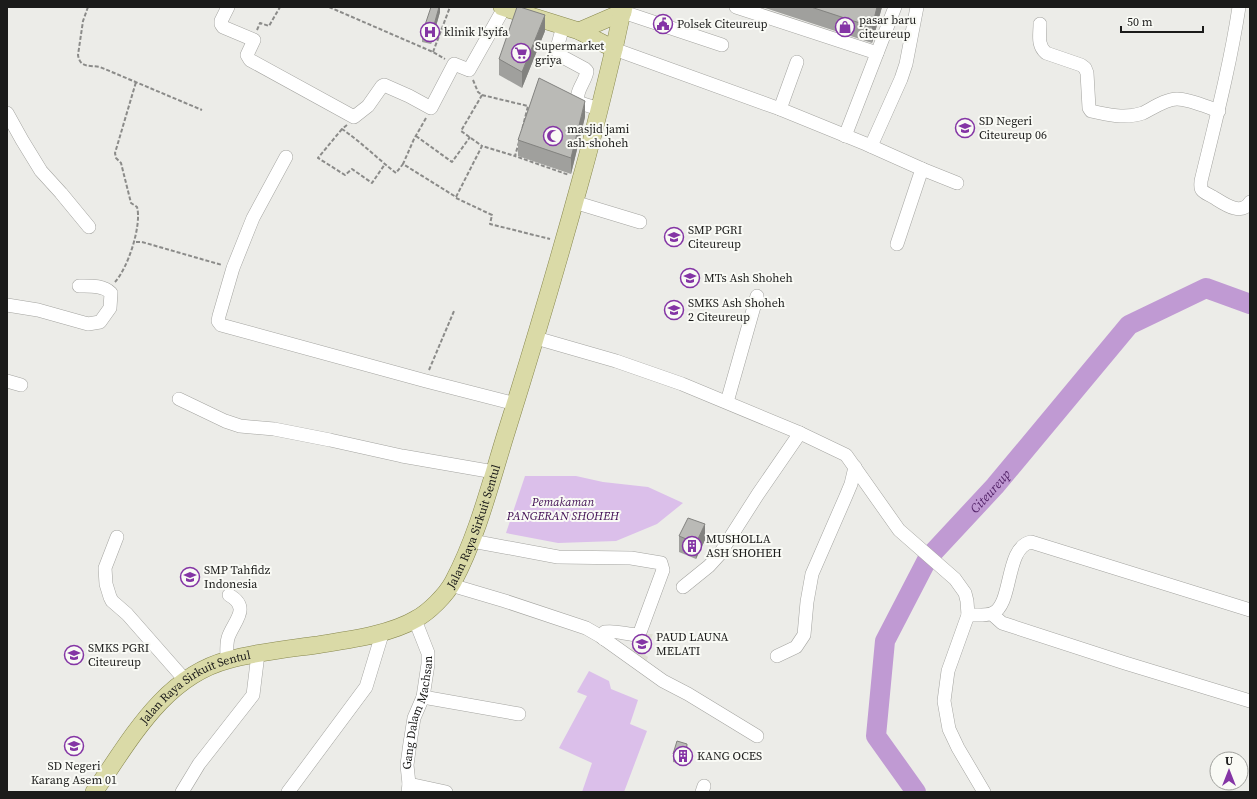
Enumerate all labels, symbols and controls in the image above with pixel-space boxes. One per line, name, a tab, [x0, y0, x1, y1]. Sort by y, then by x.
scale bar	[1121, 8, 1203, 34]
place label: pasar baru citeureup	[859, 12, 916, 42]
public building icon: Polsek Citeureup	[652, 13, 674, 35]
text: 50 m	[1127, 14, 1153, 30]
place label: Polsek Citeureup	[677, 16, 768, 32]
shop icon: pasar baru citeureup	[834, 16, 856, 38]
hospital icon: klinik l'syifa	[419, 21, 441, 43]
place label: klinik l'syifa	[444, 24, 509, 40]
place label: Supermarket griya	[535, 38, 604, 68]
supermarket icon: Supermarket griya	[510, 42, 532, 64]
place label: SD Negeri Citeureup 06	[979, 113, 1047, 143]
school or university icon: SD Negeri Citeureup 06	[954, 117, 976, 139]
place label: masjid jami ash-shoheh	[567, 121, 630, 151]
mosque icon: masjid jami ash-shoheh	[542, 125, 564, 147]
place label: SMP PGRI Citeureup	[688, 222, 742, 252]
school or university icon: SMP PGRI Citeureup	[663, 226, 685, 248]
school or university icon: MTs Ash Shoheh	[679, 267, 701, 289]
place label: MTs Ash Shoheh	[704, 270, 793, 286]
place label: SMKS Ash Shoheh 2 Citeureup	[688, 295, 785, 325]
school or university icon: SMKS Ash Shoheh 2 Citeureup	[663, 299, 685, 321]
street label: Jalan Raya Sirkuit Sentul	[443, 462, 504, 592]
water label: Citeureup	[966, 465, 1014, 516]
park label: Pemakaman PANGERAN SHOHEH	[506, 494, 620, 524]
place label: MUSHOLLA ASH SHOHEH	[706, 531, 782, 561]
building icon: MUSHOLLA ASH SHOHEH	[681, 535, 703, 557]
place label: SMP Tahfidz Indonesia	[204, 562, 271, 592]
school or university icon: SMP Tahfidz Indonesia	[179, 566, 201, 588]
place label: PAUD LAUNA MELATI	[656, 629, 728, 659]
school or university icon: PAUD LAUNA MELATI	[631, 633, 653, 655]
place label: SMKS PGRI Citeureup	[88, 640, 149, 670]
school or university icon: SMKS PGRI Citeureup	[63, 644, 85, 666]
street label: Jalan Raya Sirkuit Sentul	[135, 647, 252, 729]
street label: Gang Dalam Machsan	[399, 656, 436, 770]
school or university icon: SD Negeri Karang Asem 01	[63, 735, 85, 757]
building icon: KANG OCES	[672, 745, 694, 767]
place label: KANG OCES	[697, 748, 762, 764]
north arrow	[1209, 751, 1249, 791]
text: U	[1225, 754, 1233, 769]
place label: SD Negeri Karang Asem 01	[31, 758, 117, 788]

